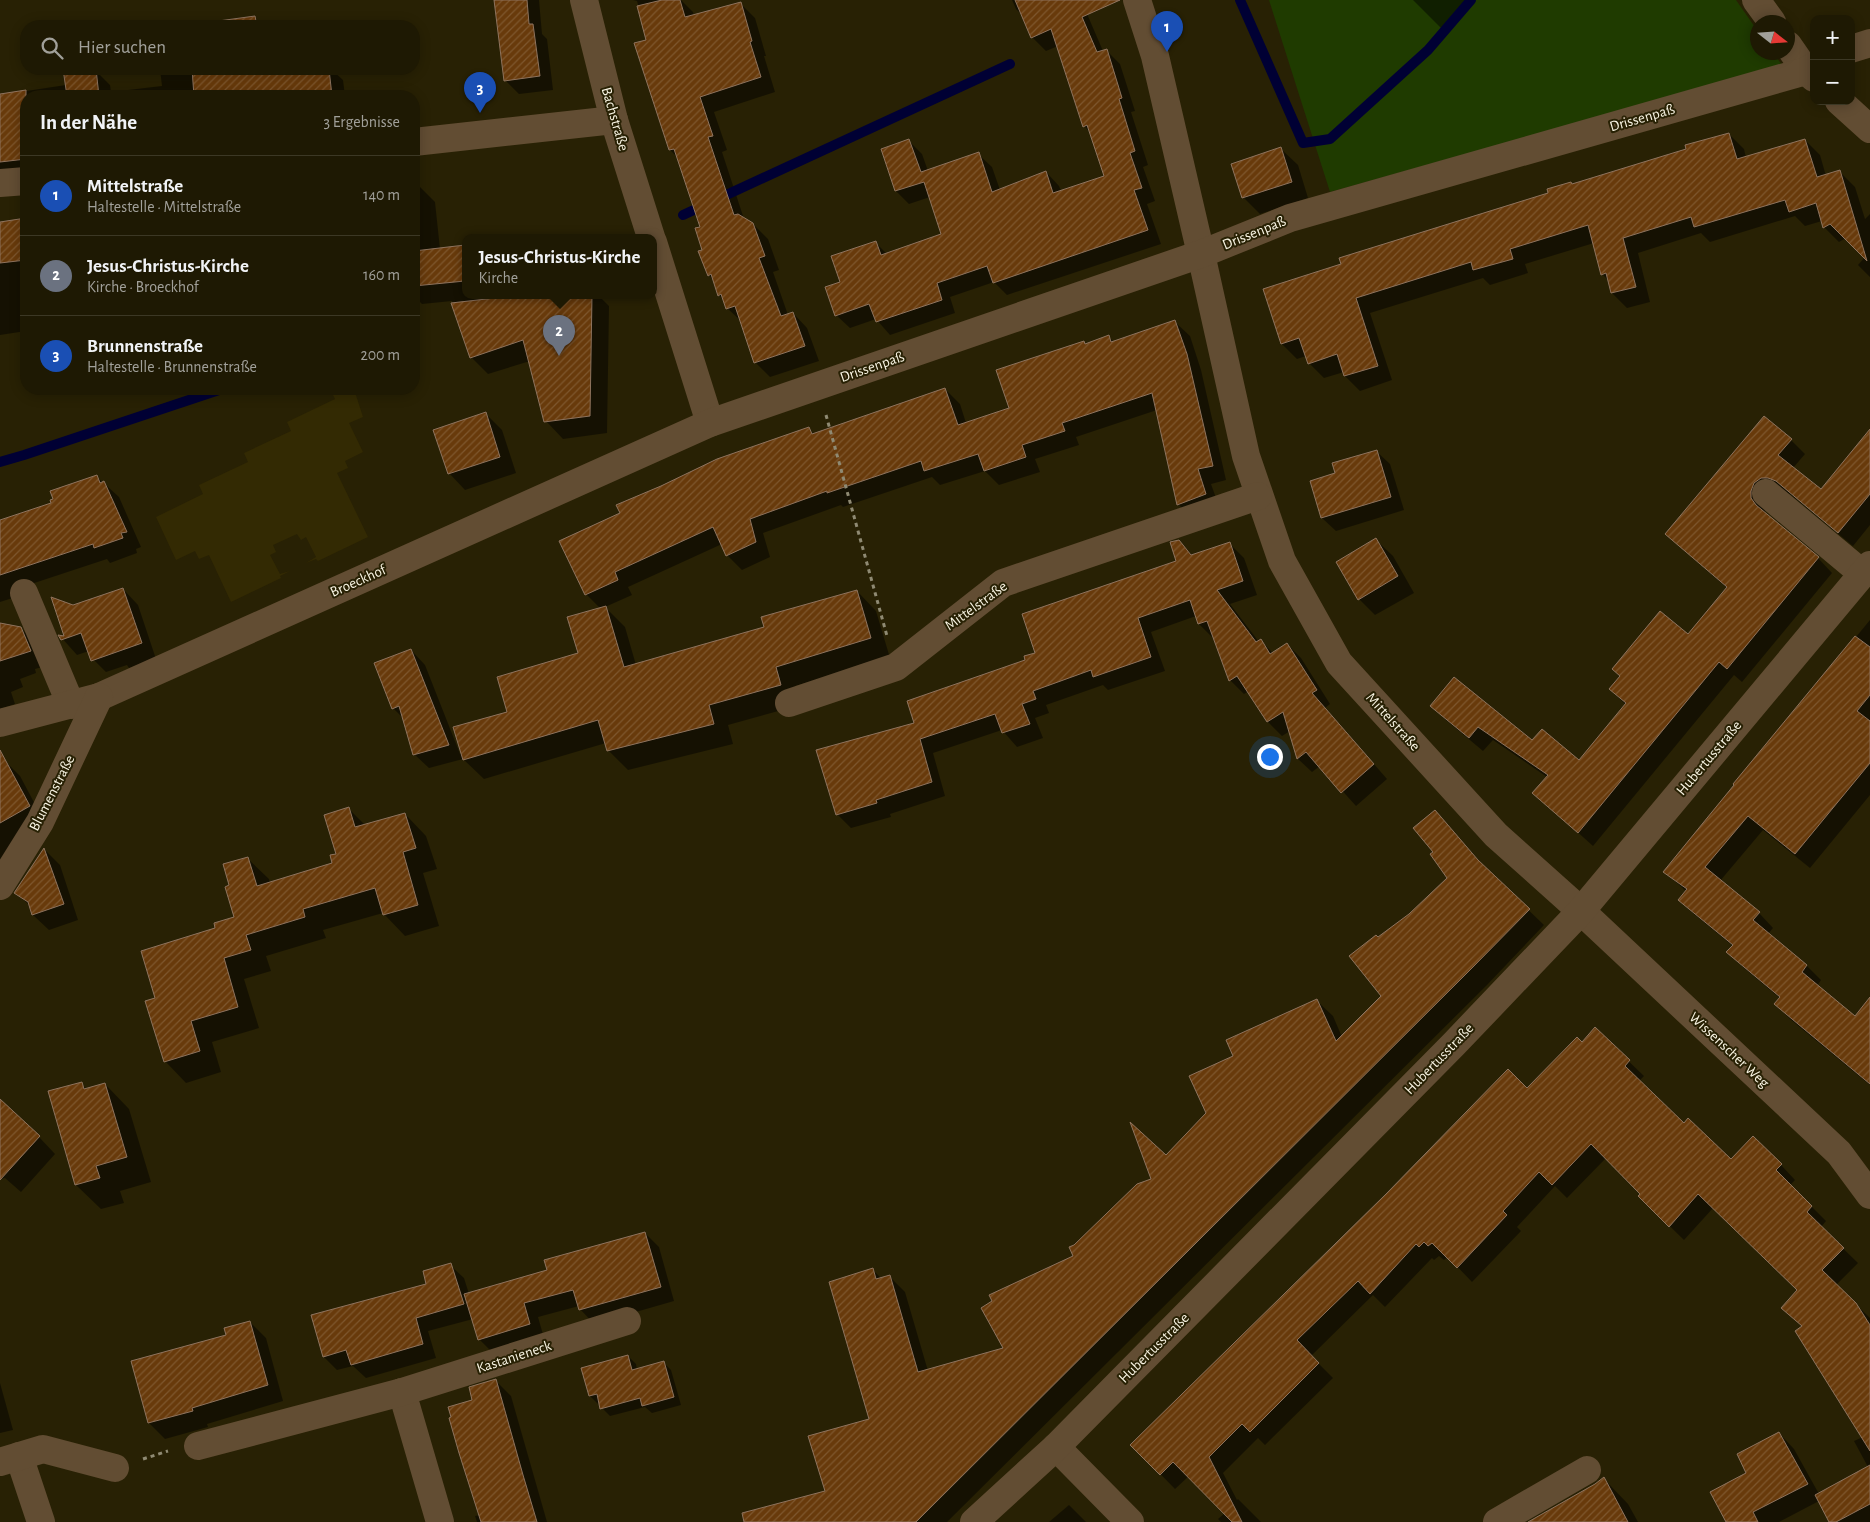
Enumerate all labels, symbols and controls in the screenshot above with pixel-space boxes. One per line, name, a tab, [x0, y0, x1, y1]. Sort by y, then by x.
pin: 1	[1151, 11, 1183, 52]
north arrow	[1750, 15, 1795, 60]
map controls	[1810, 15, 1855, 105]
button: +	[1810, 15, 1855, 60]
search box	[20, 20, 420, 75]
icon: search	[38, 34, 66, 62]
text: Hier suchen	[78, 38, 166, 57]
button: −	[1810, 60, 1855, 105]
pin: 3	[464, 72, 496, 113]
street label: Bachstraße	[599, 85, 631, 153]
street label: Drissenpaß	[1608, 101, 1677, 134]
text: In der Nähe	[40, 112, 137, 133]
text: 3 Ergebnisse	[323, 114, 400, 130]
text: Mittelstraße	[87, 177, 183, 196]
text: 1	[53, 187, 59, 203]
text: 140 m	[363, 187, 400, 203]
text: Haltestelle · Mittelstraße	[87, 199, 241, 215]
street label: Drissenpaß	[1220, 213, 1288, 252]
popup	[462, 234, 657, 299]
text: Jesus-Christus-Kirche	[479, 248, 640, 267]
text: Jesus-Christus-Kirche	[87, 257, 249, 276]
text: 2	[52, 267, 60, 283]
text: 160 m	[363, 267, 400, 283]
text: Kirche	[479, 270, 518, 286]
text: Kirche · Broeckhof	[87, 279, 199, 295]
pin: 2	[543, 315, 575, 356]
text: Brunnenstraße	[87, 337, 203, 356]
text: 3	[53, 347, 59, 363]
text: 200 m	[360, 347, 400, 363]
street label: Drissenpaß	[838, 349, 907, 385]
text: Haltestelle · Brunnenstraße	[87, 359, 257, 375]
street label: Broeckhof	[328, 562, 389, 600]
street label: Mittelstraße	[942, 579, 1010, 633]
street label: Mittelstraße	[1363, 690, 1423, 754]
street label: Hubertusstraße	[1674, 718, 1744, 798]
your location	[1257, 744, 1283, 770]
street label: Blumenstraße	[26, 753, 78, 833]
street label: Wissenscher Weg	[1686, 1009, 1772, 1091]
street label: Hubertusstraße	[1402, 1020, 1477, 1097]
street label: Hubertusstraße	[1116, 1310, 1192, 1386]
street label: Kastanieneck	[475, 1338, 553, 1376]

